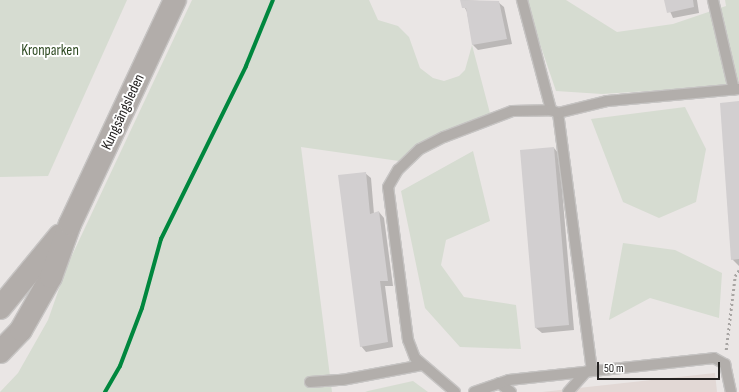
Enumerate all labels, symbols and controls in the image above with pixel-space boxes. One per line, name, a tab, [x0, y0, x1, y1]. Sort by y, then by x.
park label: Kronparken	[21, 42, 79, 60]
street label: Kungsängsleden	[98, 71, 148, 153]
scale bar	[599, 354, 722, 380]
text: 50 m	[604, 361, 624, 376]

